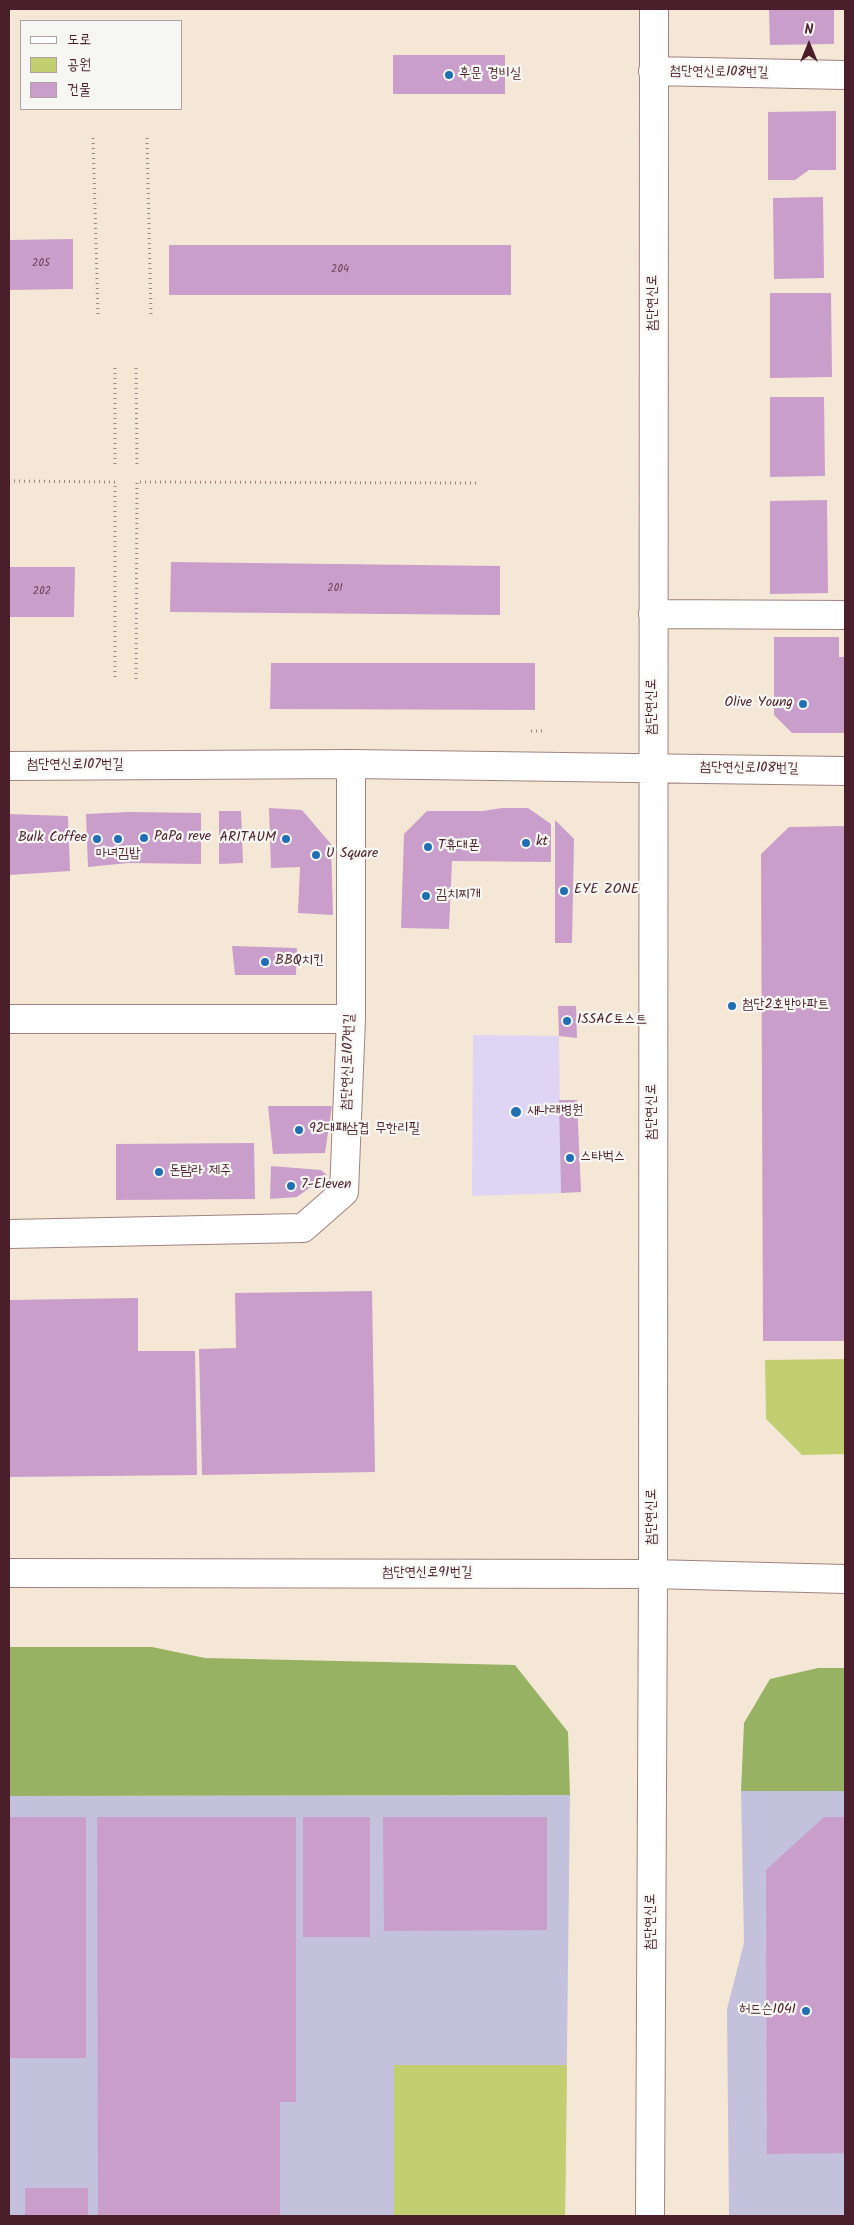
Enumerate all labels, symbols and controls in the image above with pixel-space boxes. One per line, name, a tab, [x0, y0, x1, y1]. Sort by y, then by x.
text: N	[805, 19, 813, 41]
legend	[20, 20, 182, 110]
north arrow	[784, 20, 834, 70]
text: 도로	[67, 28, 91, 52]
text: 공원	[67, 53, 91, 77]
street label: 첨단연신로108번길	[670, 64, 768, 82]
place label: 후문 경비실	[459, 67, 521, 83]
marker: 후문 경비실	[443, 69, 455, 81]
text: 건물	[67, 78, 91, 102]
house number: 205	[32, 257, 50, 271]
house number: 204	[331, 263, 349, 277]
street label: 첨단연신로	[646, 275, 662, 331]
house number: 201	[327, 582, 343, 596]
house number: 202	[33, 585, 51, 599]
street label: 첨단연신로	[645, 679, 661, 735]
place label: Olive Young	[725, 696, 793, 712]
marker: Olive Young	[797, 698, 809, 710]
street label: 첨단연신로107번길	[27, 758, 123, 774]
street label: 첨단연신로108번길	[700, 760, 798, 778]
place label: PaPa reve	[154, 830, 211, 846]
place label: Bulk Coffee	[18, 831, 87, 847]
place label: ARITAUM	[220, 831, 276, 847]
marker: PaPa reve	[138, 832, 150, 844]
marker: Bulk Coffee	[91, 833, 103, 845]
marker: 마녀김밥	[112, 833, 124, 845]
marker: ARITAUM	[280, 833, 292, 845]
place label: kt	[536, 835, 548, 851]
marker: kt	[520, 837, 532, 849]
place label: T휴대폰	[438, 839, 479, 855]
marker: T휴대폰	[422, 841, 434, 853]
place label: 마녀김밥	[95, 847, 141, 863]
place label: U Square	[326, 847, 378, 863]
marker: U Square	[310, 849, 322, 861]
place label: EYE ZONE	[574, 883, 639, 899]
marker: EYE ZONE	[558, 885, 570, 897]
place label: 김치찌개	[436, 888, 481, 904]
marker: 김치찌개	[420, 890, 432, 902]
place label: BBQ치킨	[275, 954, 324, 970]
marker: BBQ치킨	[259, 956, 271, 968]
place label: 첨단2호반아파트	[742, 998, 829, 1014]
marker: 첨단2호반아파트	[726, 1000, 738, 1012]
street label: 첨단연신로107번길	[339, 1013, 359, 1111]
place label: ISSAC토스트	[577, 1013, 647, 1029]
marker: ISSAC토스트	[561, 1015, 573, 1027]
street label: 첨단연신로	[645, 1084, 661, 1140]
place label: 새나래병원	[527, 1104, 583, 1120]
marker: 새나래병원	[509, 1105, 523, 1119]
place label: 92대패삼겹 무한리필	[309, 1122, 420, 1138]
marker: 92대패삼겹 무한리필	[293, 1124, 305, 1136]
place label: 스타벅스	[580, 1150, 625, 1166]
marker: 스타벅스	[564, 1152, 576, 1164]
place label: 돈탐라 제주	[169, 1164, 231, 1180]
marker: 돈탐라 제주	[153, 1166, 165, 1178]
place label: 7-Eleven	[301, 1178, 351, 1194]
marker: 7-Eleven	[285, 1180, 297, 1192]
street label: 첨단연신로	[645, 1489, 661, 1545]
street label: 첨단연신로91번길	[382, 1566, 472, 1582]
street label: 첨단연신로	[644, 1894, 660, 1950]
place label: 허드슨1041	[739, 2003, 796, 2019]
marker: 허드슨1041	[800, 2005, 812, 2017]

